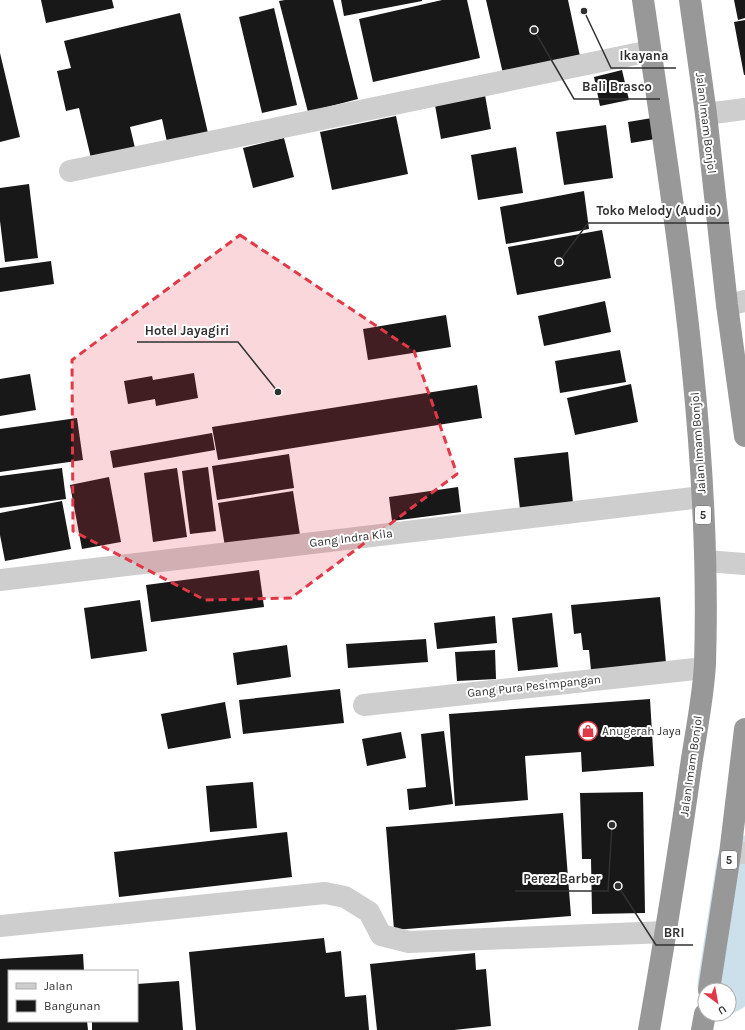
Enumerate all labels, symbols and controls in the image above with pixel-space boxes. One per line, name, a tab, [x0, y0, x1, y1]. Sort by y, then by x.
callout: Ikayana	[611, 43, 676, 68]
text: Ikayana	[619, 48, 669, 63]
street label: Jalan Imam Bonjol	[693, 72, 719, 174]
callout: Bali Brasco	[574, 74, 660, 99]
text: Bali Brasco	[582, 79, 652, 94]
callout: Toko Melody (Audio)	[588, 198, 729, 223]
text: Toko Melody (Audio)	[596, 203, 722, 218]
callout: Hotel Jayagiri	[137, 317, 238, 342]
text: Hotel Jayagiri	[145, 323, 229, 338]
street label: Jalan Imam Bonjol	[687, 392, 709, 494]
road number: 5	[695, 506, 711, 524]
street label: Gang Indra Kila	[309, 526, 393, 550]
street label: Gang Pura Pesimpangan	[466, 672, 602, 700]
street label: Jalan Imam Bonjol	[677, 715, 705, 817]
shop icon: Anugerah Jaya	[577, 720, 599, 742]
place label: Anugerah Jaya	[602, 724, 681, 738]
road number: 5	[721, 851, 737, 869]
callout: Perez Barber	[515, 866, 608, 891]
text: Perez Barber	[523, 871, 602, 886]
callout: BRI	[656, 920, 693, 945]
text: BRI	[664, 925, 684, 940]
legend	[8, 970, 138, 1022]
text: Jalan	[44, 979, 73, 993]
north arrow	[697, 982, 737, 1022]
text: Bangunan	[44, 999, 100, 1013]
text: U	[715, 1003, 729, 1018]

